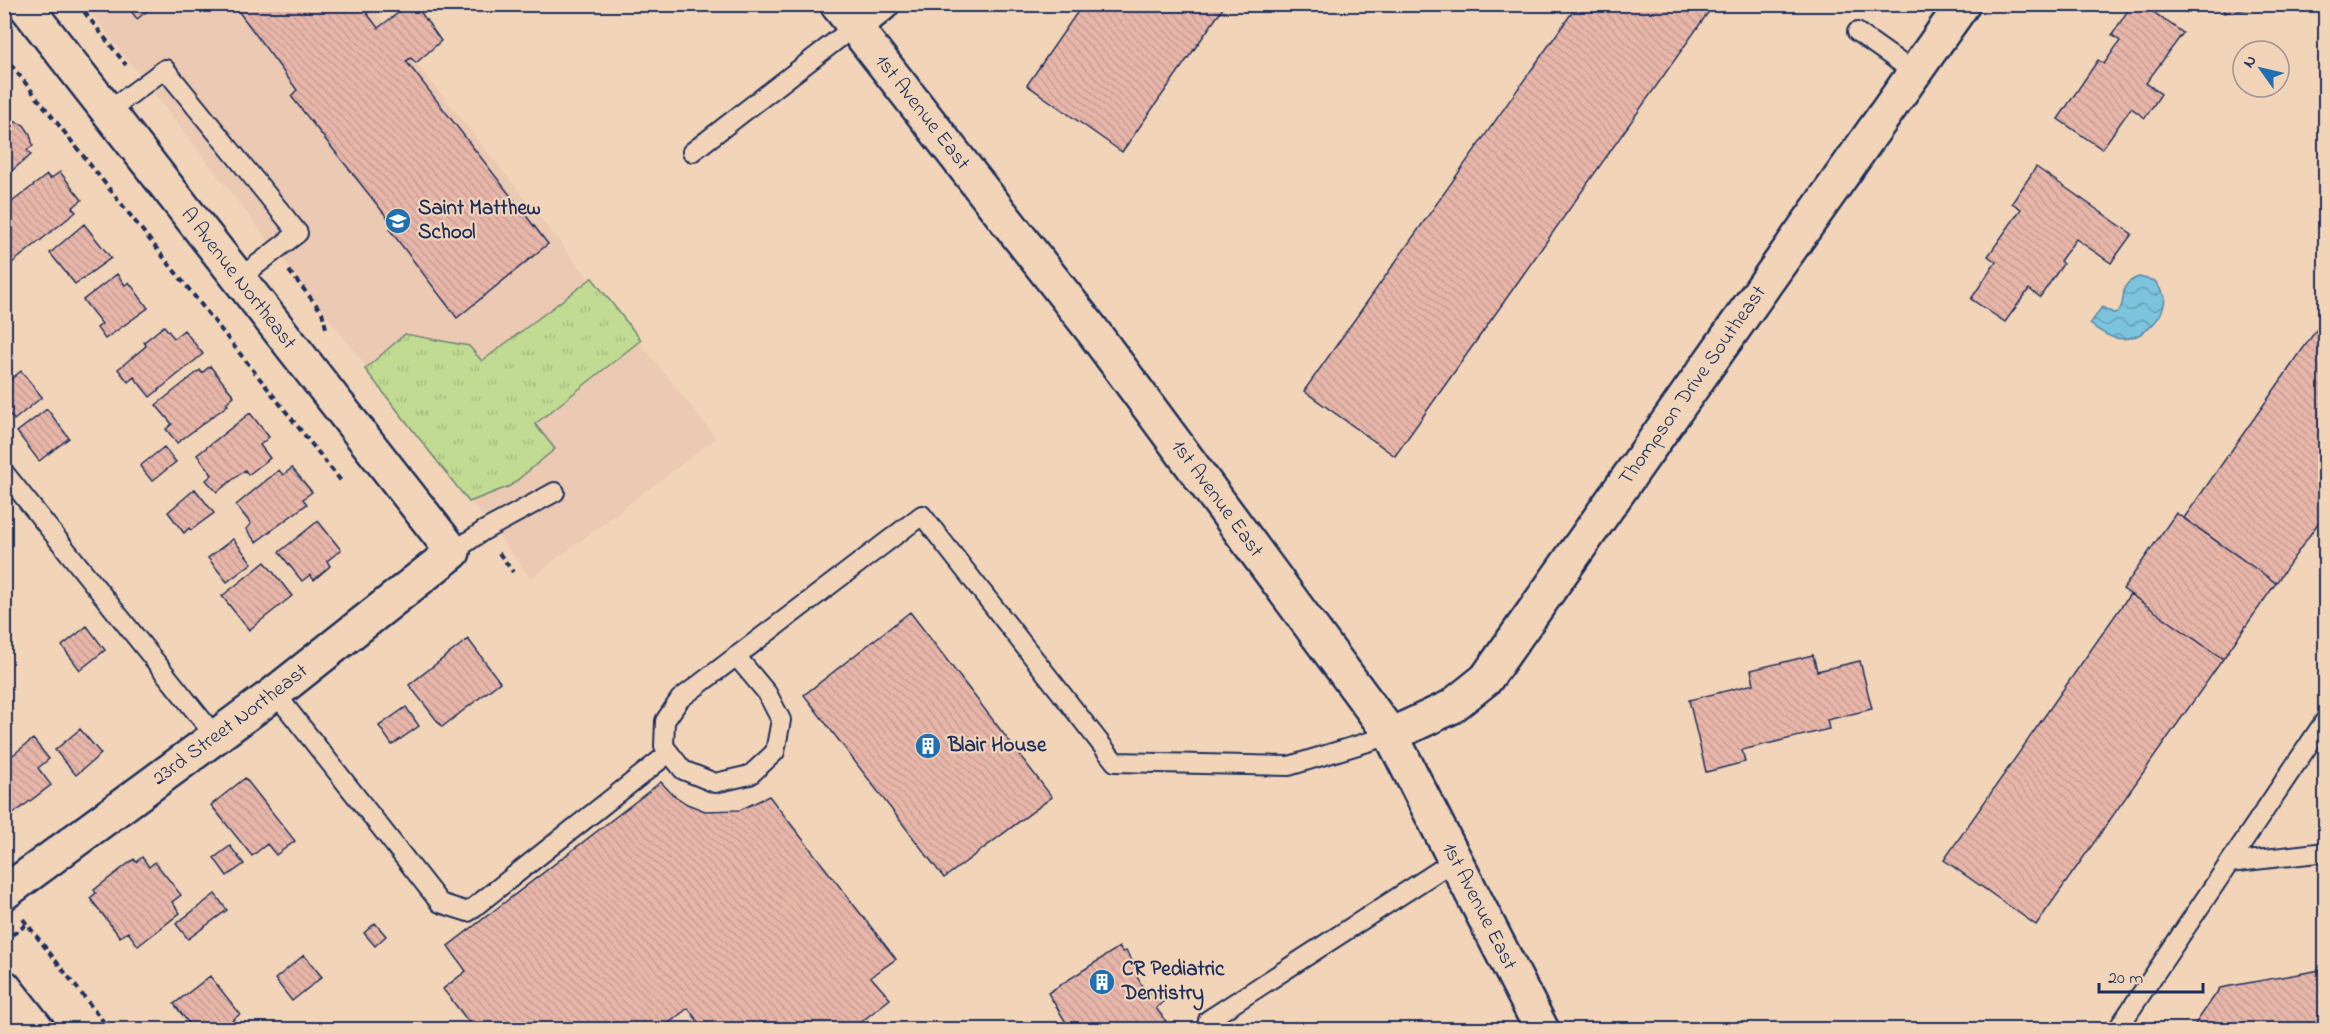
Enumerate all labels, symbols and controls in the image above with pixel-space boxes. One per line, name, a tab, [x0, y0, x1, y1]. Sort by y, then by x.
north arrow	[2231, 39, 2291, 99]
street label: 1st Avenue East	[867, 48, 977, 177]
text: N	[2237, 50, 2263, 73]
place label: Saint Matthew School	[418, 194, 541, 248]
street label: A Avenue Northeast	[173, 201, 303, 357]
school or university icon: Saint Matthew School	[383, 206, 413, 236]
street label: Thompson Drive Southeast	[1612, 280, 1774, 492]
street label: 1st Avenue East	[1163, 434, 1270, 564]
street label: 23rd Street Northeast	[146, 657, 315, 793]
building icon: Blair House	[913, 731, 943, 761]
place label: Blair House	[947, 731, 1047, 761]
street label: 1st Avenue East	[1434, 838, 1524, 976]
place label: CR Pediatric Dentistry	[1121, 955, 1225, 1011]
scale bar	[2099, 956, 2202, 994]
text: 20 m	[2108, 966, 2143, 992]
building icon: CR Pediatric Dentistry	[1087, 967, 1117, 997]

